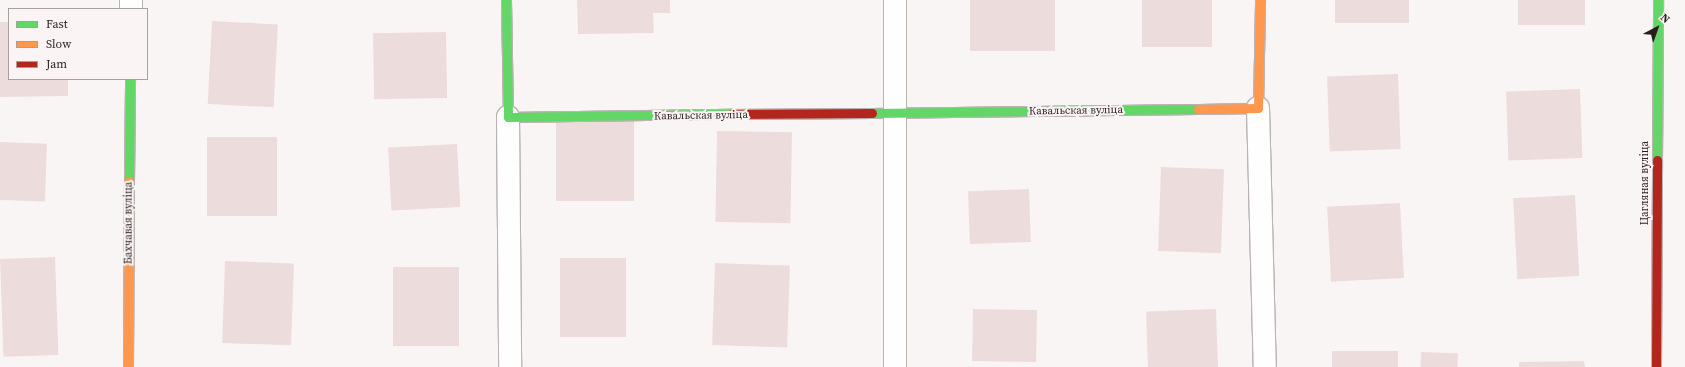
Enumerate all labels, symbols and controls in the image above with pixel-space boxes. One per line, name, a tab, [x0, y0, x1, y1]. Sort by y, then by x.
legend	[8, 8, 148, 80]
north arrow	[1637, 8, 1677, 48]
text: N	[1657, 10, 1673, 27]
text: Fast	[46, 16, 68, 32]
text: Slow	[46, 36, 71, 52]
text: Jam	[46, 56, 67, 72]
street label: Кавальская вуліца	[1029, 104, 1123, 118]
street label: Кавальская вуліца	[654, 109, 748, 123]
street label: Цагляная вуліца	[1638, 141, 1652, 225]
street label: Бахчавая вуліца	[122, 182, 136, 264]

